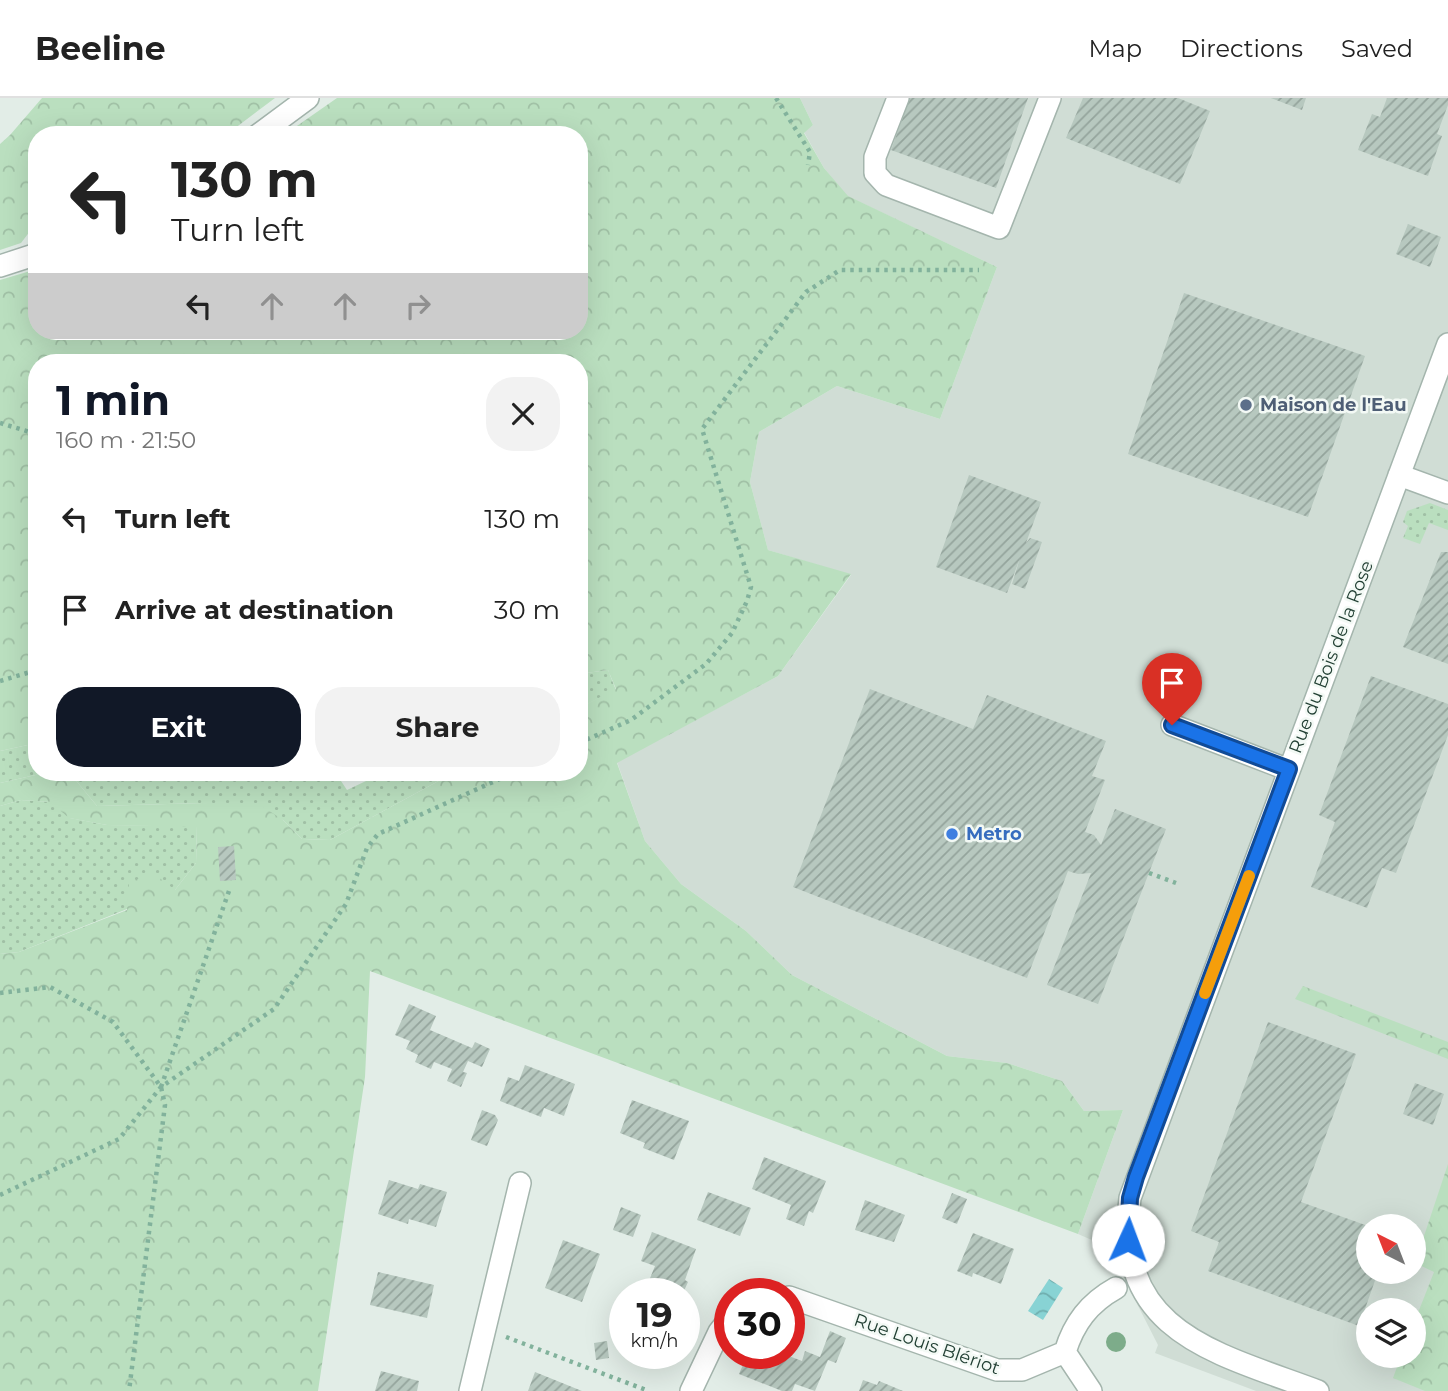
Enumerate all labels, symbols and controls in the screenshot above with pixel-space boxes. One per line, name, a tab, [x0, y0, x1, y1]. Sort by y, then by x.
text: Beeline	[35, 28, 166, 68]
text: Map	[1089, 34, 1142, 63]
text: Directions	[1180, 34, 1303, 63]
text: Saved	[1341, 34, 1413, 63]
text: 130 m	[171, 150, 318, 209]
icon: left	[56, 154, 147, 245]
text: Turn left	[171, 210, 305, 249]
icon: left	[180, 287, 218, 325]
icon: ahead	[253, 287, 291, 325]
icon: ahead	[326, 287, 364, 325]
icon: right	[399, 287, 437, 325]
text: 1 min	[56, 374, 170, 426]
button: close	[486, 377, 560, 451]
place label: Maison de l'Eau	[1260, 394, 1407, 416]
marker: Maison de l'Eau	[1238, 397, 1254, 413]
text: 160 m · 21:50	[56, 426, 196, 454]
icon: left	[56, 500, 94, 538]
text: Turn left	[115, 503, 231, 535]
text: 130 m	[484, 503, 560, 535]
street label: Rue du Bois de la Rose	[1284, 557, 1378, 757]
icon: arrive	[56, 591, 94, 629]
text: Arrive at destination	[115, 594, 394, 626]
text: 30 m	[494, 594, 560, 626]
pin	[1142, 653, 1202, 725]
icon: arrive	[1153, 664, 1191, 702]
button: Exit	[56, 687, 301, 767]
button: Share	[315, 687, 560, 767]
place label: Metro	[966, 823, 1022, 845]
marker: Metro	[944, 826, 960, 842]
position arrow	[1091, 1203, 1165, 1277]
north arrow	[1356, 1214, 1426, 1284]
map controls	[1356, 1214, 1426, 1368]
speed limit sign: 30	[714, 1278, 805, 1369]
text: 19	[636, 1293, 673, 1336]
button: layers	[1356, 1298, 1426, 1368]
street label: Rue Louis Blériot	[851, 1309, 1003, 1379]
text: km/h	[630, 1330, 679, 1352]

